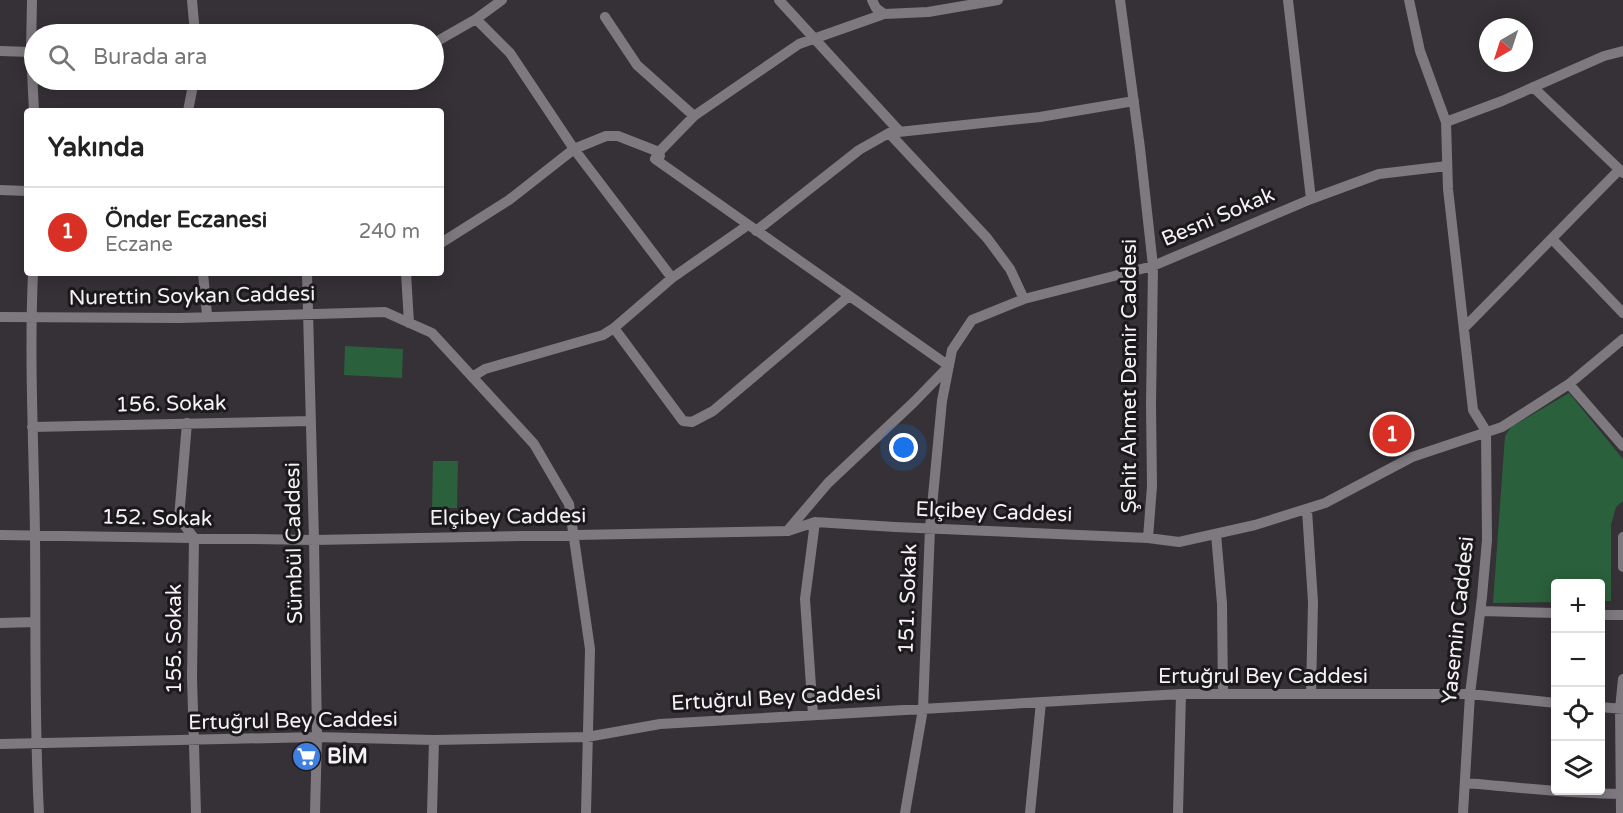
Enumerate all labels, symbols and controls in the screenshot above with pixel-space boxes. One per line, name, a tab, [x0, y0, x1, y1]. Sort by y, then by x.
north arrow	[1479, 18, 1533, 72]
search box	[24, 24, 444, 90]
icon: search	[45, 41, 78, 74]
text: Burada ara	[93, 44, 207, 70]
text: Yakında	[48, 132, 145, 163]
street label: Besni Sokak	[1158, 182, 1278, 252]
text: Önder Eczanesi	[105, 207, 267, 233]
text: 1	[61, 220, 74, 244]
text: 240 m	[359, 220, 420, 244]
text: Eczane	[105, 233, 173, 257]
street label: Şehit Ahmet Demir Caddesi	[1117, 239, 1142, 513]
street label: Nurettin Soykan Caddesi	[68, 281, 316, 311]
street label: 156. Sokak	[115, 391, 227, 417]
pin: 1	[1372, 412, 1412, 456]
your location	[889, 433, 918, 462]
street label: Sümbül Caddesi	[280, 462, 308, 624]
street label: Elçibey Caddesi	[915, 497, 1073, 527]
street label: Elçibey Caddesi	[429, 503, 587, 531]
street label: 152. Sokak	[101, 505, 213, 531]
street label: Yasemin Caddesi	[1437, 535, 1479, 705]
street label: 151. Sokak	[894, 543, 922, 655]
map controls	[1551, 579, 1605, 795]
button: +	[1551, 579, 1605, 633]
street label: 155. Sokak	[162, 584, 187, 694]
button: −	[1551, 633, 1605, 687]
street label: Ertuğrul Bey Caddesi	[1158, 664, 1368, 689]
street label: Ertuğrul Bey Caddesi	[671, 680, 881, 716]
button: locate	[1551, 687, 1605, 741]
street label: Ertuğrul Bey Caddesi	[188, 707, 398, 735]
supermarket icon: BİM	[290, 740, 322, 772]
button: layers	[1551, 741, 1605, 795]
place label: BİM	[327, 744, 368, 769]

